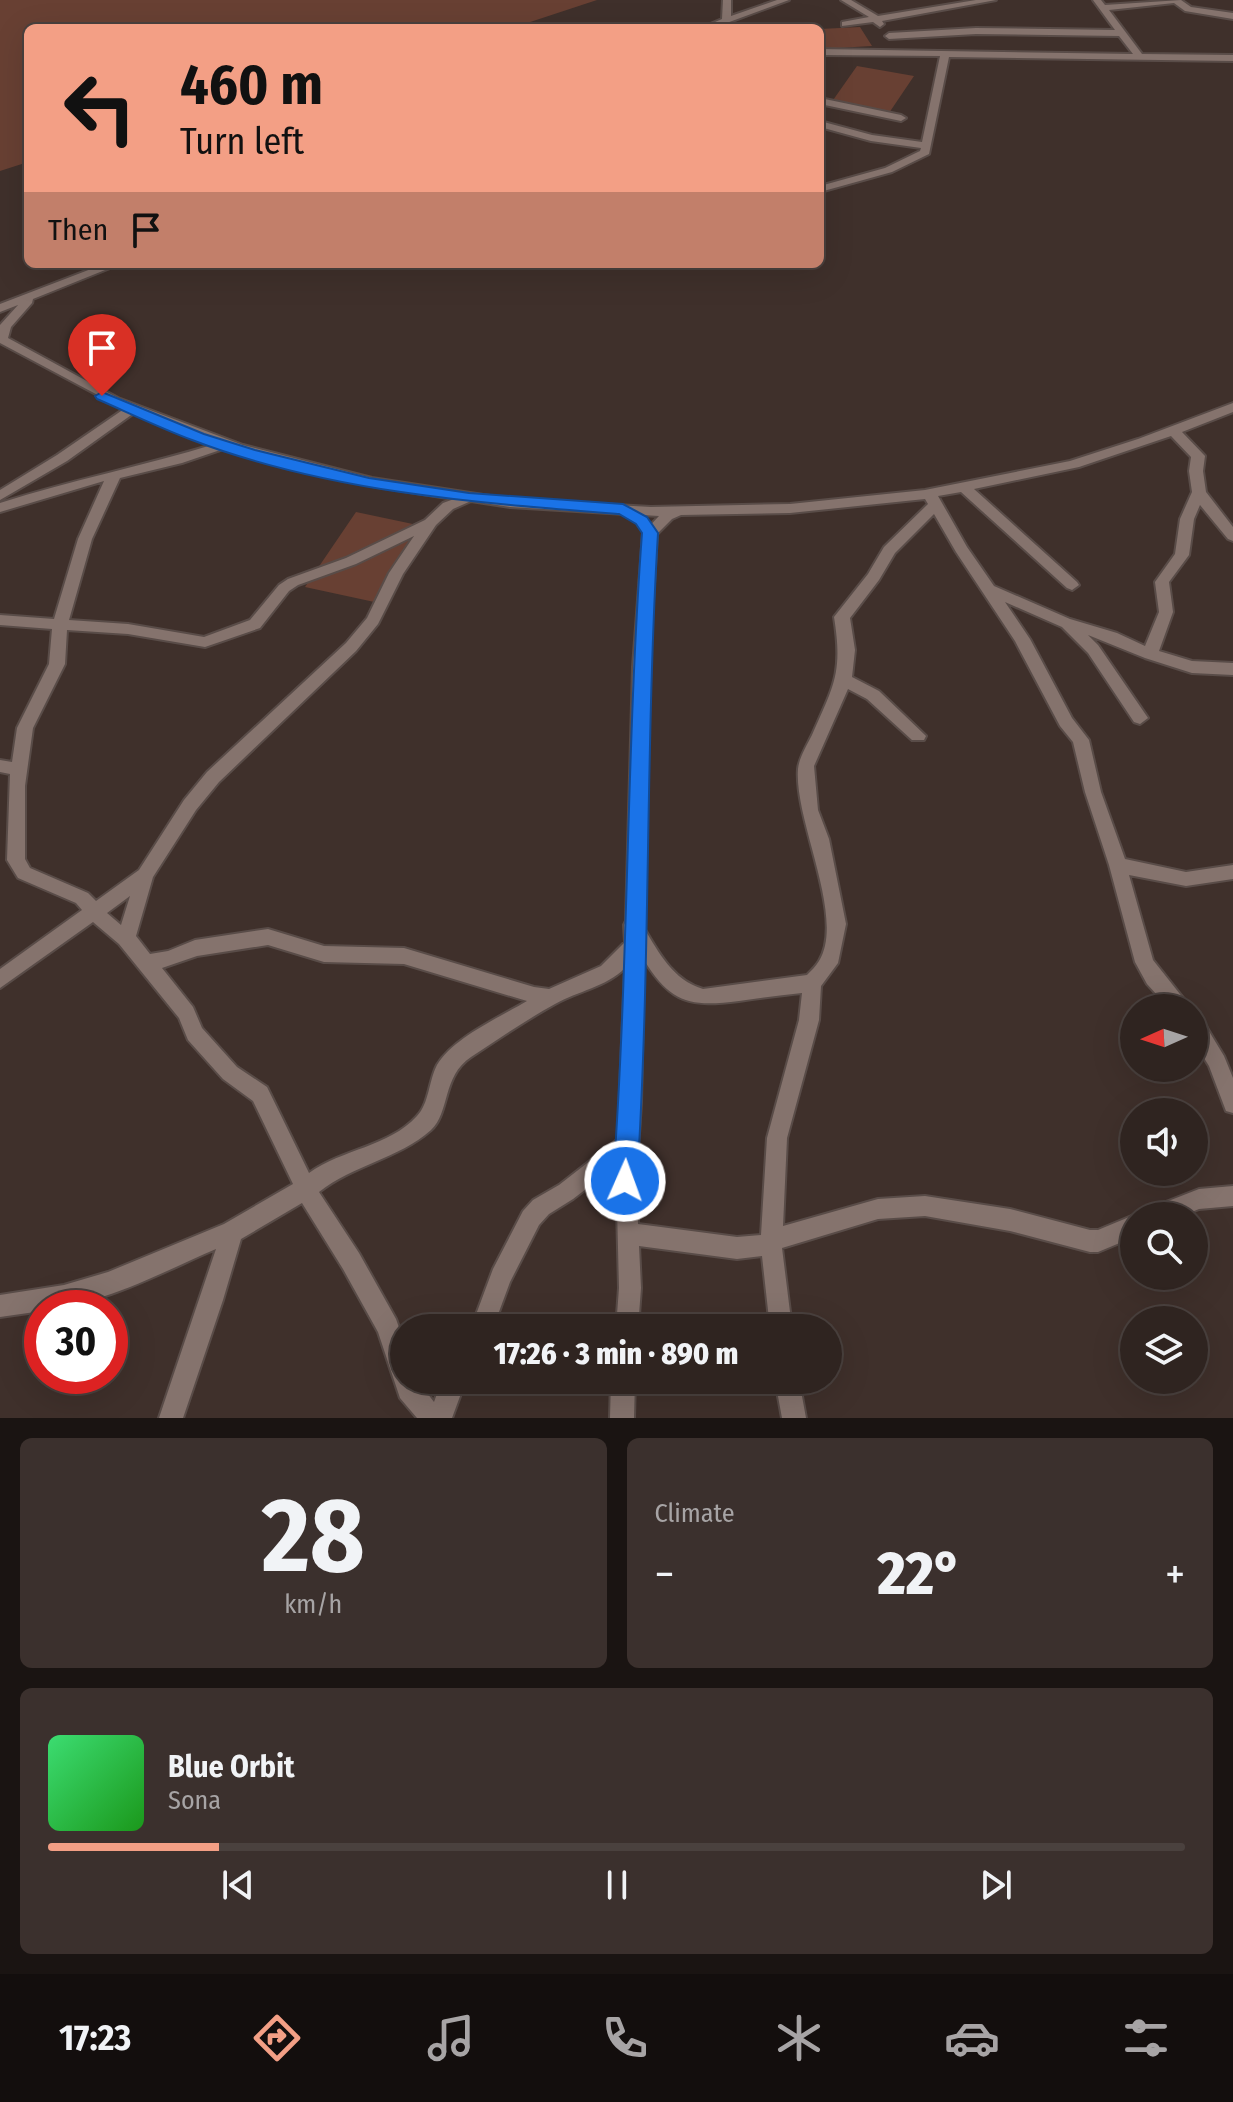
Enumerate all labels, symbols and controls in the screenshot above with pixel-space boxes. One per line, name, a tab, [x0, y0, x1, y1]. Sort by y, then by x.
text: 460 m	[180, 52, 323, 119]
icon: left	[48, 56, 152, 160]
text: Turn left	[180, 120, 304, 164]
icon: arrive	[124, 208, 168, 252]
text: Then	[48, 212, 108, 248]
pin	[68, 314, 136, 396]
icon: arrive	[80, 326, 124, 370]
north arrow	[1120, 994, 1208, 1082]
map controls	[1120, 994, 1208, 1394]
button: sound	[1120, 1098, 1208, 1186]
position arrow	[583, 1139, 667, 1223]
button: search	[1120, 1202, 1208, 1290]
speed limit sign: 30	[24, 1290, 128, 1394]
button: layers	[1120, 1306, 1208, 1394]
text: 17:26 · 3 min · 890 m	[494, 1336, 738, 1372]
text: 28	[262, 1474, 365, 1599]
text: Climate	[655, 1498, 735, 1529]
text: 22°	[877, 1538, 962, 1610]
text: −	[655, 1548, 674, 1601]
text: +	[1165, 1548, 1185, 1601]
text: km/h	[284, 1589, 342, 1620]
text: Blue Orbit	[168, 1749, 294, 1785]
text: Sona	[168, 1785, 221, 1816]
icon: previous	[216, 1863, 260, 1907]
icon: pause	[595, 1863, 639, 1907]
icon: next	[974, 1863, 1018, 1907]
icon: directions	[249, 2010, 305, 2066]
icon: music	[423, 2010, 479, 2066]
icon: phone	[597, 2010, 653, 2066]
icon: climate	[771, 2010, 827, 2066]
icon: car	[944, 2010, 1000, 2066]
icon: filters	[1118, 2010, 1174, 2066]
text: 17:23	[59, 2016, 131, 2060]

